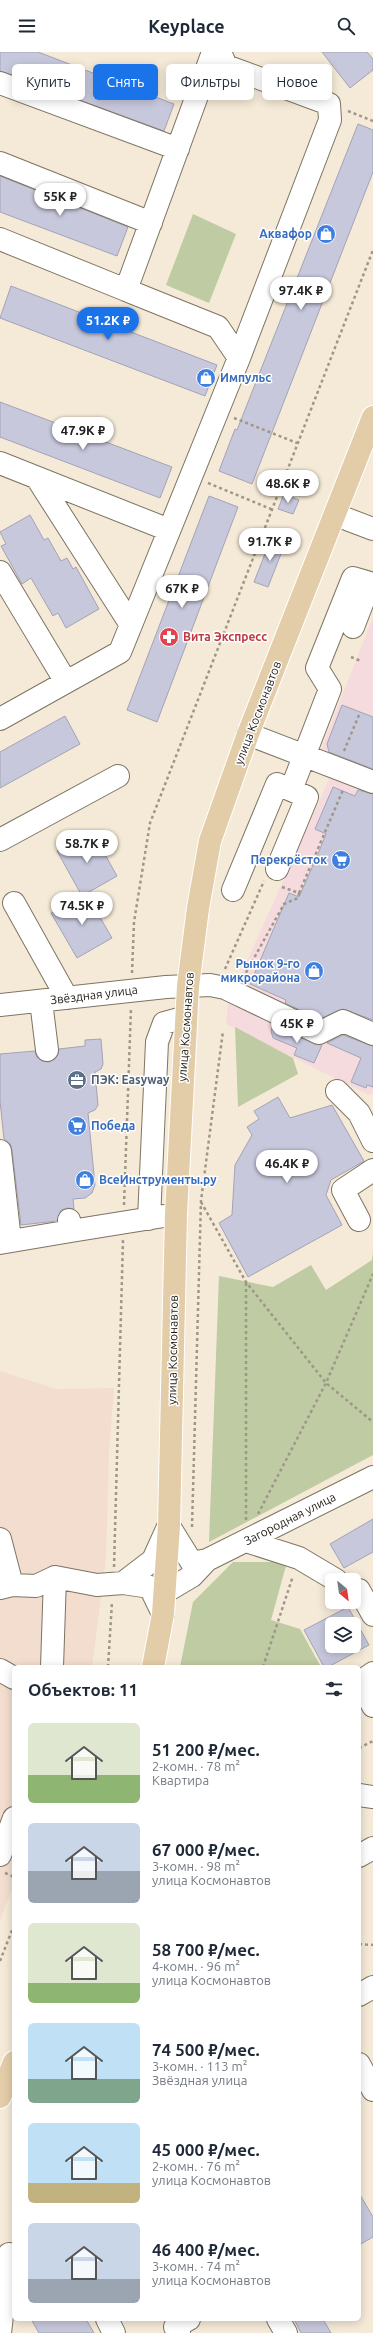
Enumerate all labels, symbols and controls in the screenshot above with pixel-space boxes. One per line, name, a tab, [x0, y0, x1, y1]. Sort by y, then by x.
icon: menu	[16, 15, 38, 37]
icon: search	[335, 15, 357, 37]
text: Keyplace	[148, 16, 225, 36]
chip: Купить	[12, 64, 85, 100]
chip: Снять	[93, 64, 158, 100]
chip: Фильтры	[166, 64, 254, 100]
chip: Новое	[262, 64, 332, 100]
pin: 55K ₽	[32, 183, 88, 217]
text: 55K ₽	[43, 189, 77, 203]
shop icon: Аквафор	[315, 223, 337, 245]
place label: Аквафор	[259, 227, 312, 240]
pin: 97.4K ₽	[264, 277, 338, 311]
text: 97.4K ₽	[279, 283, 323, 297]
pin: 51.2K ₽	[71, 307, 145, 341]
text: 51.2K ₽	[86, 313, 130, 327]
shop icon: Импульс	[195, 367, 217, 389]
place label: Импульс	[220, 371, 271, 384]
pin: 47.9K ₽	[46, 417, 120, 451]
text: 47.9K ₽	[61, 423, 105, 437]
pin: 48.6K ₽	[251, 470, 325, 504]
text: 48.6K ₽	[266, 476, 310, 490]
pin: 91.7K ₽	[233, 528, 307, 562]
text: 91.7K ₽	[248, 534, 292, 548]
pin: 67K ₽	[154, 575, 210, 609]
text: 67K ₽	[165, 581, 199, 595]
pharmacy icon: Вита Экспресс	[158, 626, 180, 648]
place label: Вита Экспресс	[183, 630, 267, 643]
street label: улица Космонавтов	[232, 659, 283, 766]
pin: 58.7K ₽	[50, 830, 124, 864]
text: 58.7K ₽	[65, 836, 109, 850]
supermarket icon: Перекрёсток	[330, 849, 352, 871]
place label: Перекрёсток	[250, 853, 327, 866]
pin: 74.5K ₽	[45, 892, 119, 926]
text: 74.5K ₽	[60, 898, 104, 912]
place label: Рынок 9-го микрорайона	[221, 957, 300, 984]
shop icon: Рынок 9-го микрорайона	[303, 960, 325, 982]
street label: улица Космонавтов	[175, 972, 196, 1082]
street label: Звёздная улица	[49, 983, 138, 1006]
pin: 45K ₽	[269, 1010, 325, 1044]
text: 45K ₽	[280, 1016, 314, 1030]
office icon: ПЭК: Easyway	[66, 1069, 88, 1091]
place label: ПЭК: Easyway	[91, 1073, 170, 1086]
supermarket icon: Победа	[66, 1115, 88, 1137]
place label: Победа	[91, 1119, 135, 1132]
pin: 46.4K ₽	[250, 1150, 324, 1184]
text: 46.4K ₽	[265, 1156, 309, 1170]
shop icon: ВсеИнструменты.ру	[74, 1169, 96, 1191]
place label: ВсеИнструменты.ру	[99, 1173, 217, 1186]
street label: улица Космонавтов	[165, 1295, 180, 1405]
street label: Загородная улица	[242, 1490, 338, 1547]
north arrow	[325, 1573, 361, 1609]
map controls	[325, 1573, 361, 1653]
button: layers	[325, 1617, 361, 1653]
icon: filters	[323, 1678, 345, 1700]
text: Объектов: 11	[28, 1680, 138, 1699]
icon: home	[60, 1739, 108, 1787]
text: 51 200 ₽/мес.	[152, 1740, 260, 1759]
text: 2-комн. · 78 m²	[152, 1759, 240, 1773]
text: Квартира	[152, 1773, 209, 1787]
icon: home	[60, 1839, 108, 1887]
text: 67 000 ₽/мес.	[152, 1840, 260, 1859]
text: 3-комн. · 98 m²	[152, 1859, 240, 1873]
text: улица Космонавтов	[152, 1873, 271, 1887]
icon: home	[60, 1939, 108, 1987]
text: 58 700 ₽/мес.	[152, 1940, 260, 1959]
text: 4-комн. · 96 m²	[152, 1959, 240, 1973]
text: улица Космонавтов	[152, 1973, 271, 1987]
icon: home	[60, 2039, 108, 2087]
text: 74 500 ₽/мес.	[152, 2040, 260, 2059]
text: 3-комн. · 113 m²	[152, 2059, 247, 2073]
text: Звёздная улица	[152, 2073, 247, 2087]
icon: home	[60, 2139, 108, 2187]
text: 45 000 ₽/мес.	[152, 2140, 260, 2159]
text: 2-комн. · 76 m²	[152, 2159, 240, 2173]
text: улица Космонавтов	[152, 2173, 271, 2187]
icon: home	[60, 2239, 108, 2287]
text: 46 400 ₽/мес.	[152, 2240, 260, 2259]
text: 3-комн. · 74 m²	[152, 2259, 240, 2273]
text: улица Космонавтов	[152, 2273, 271, 2287]

